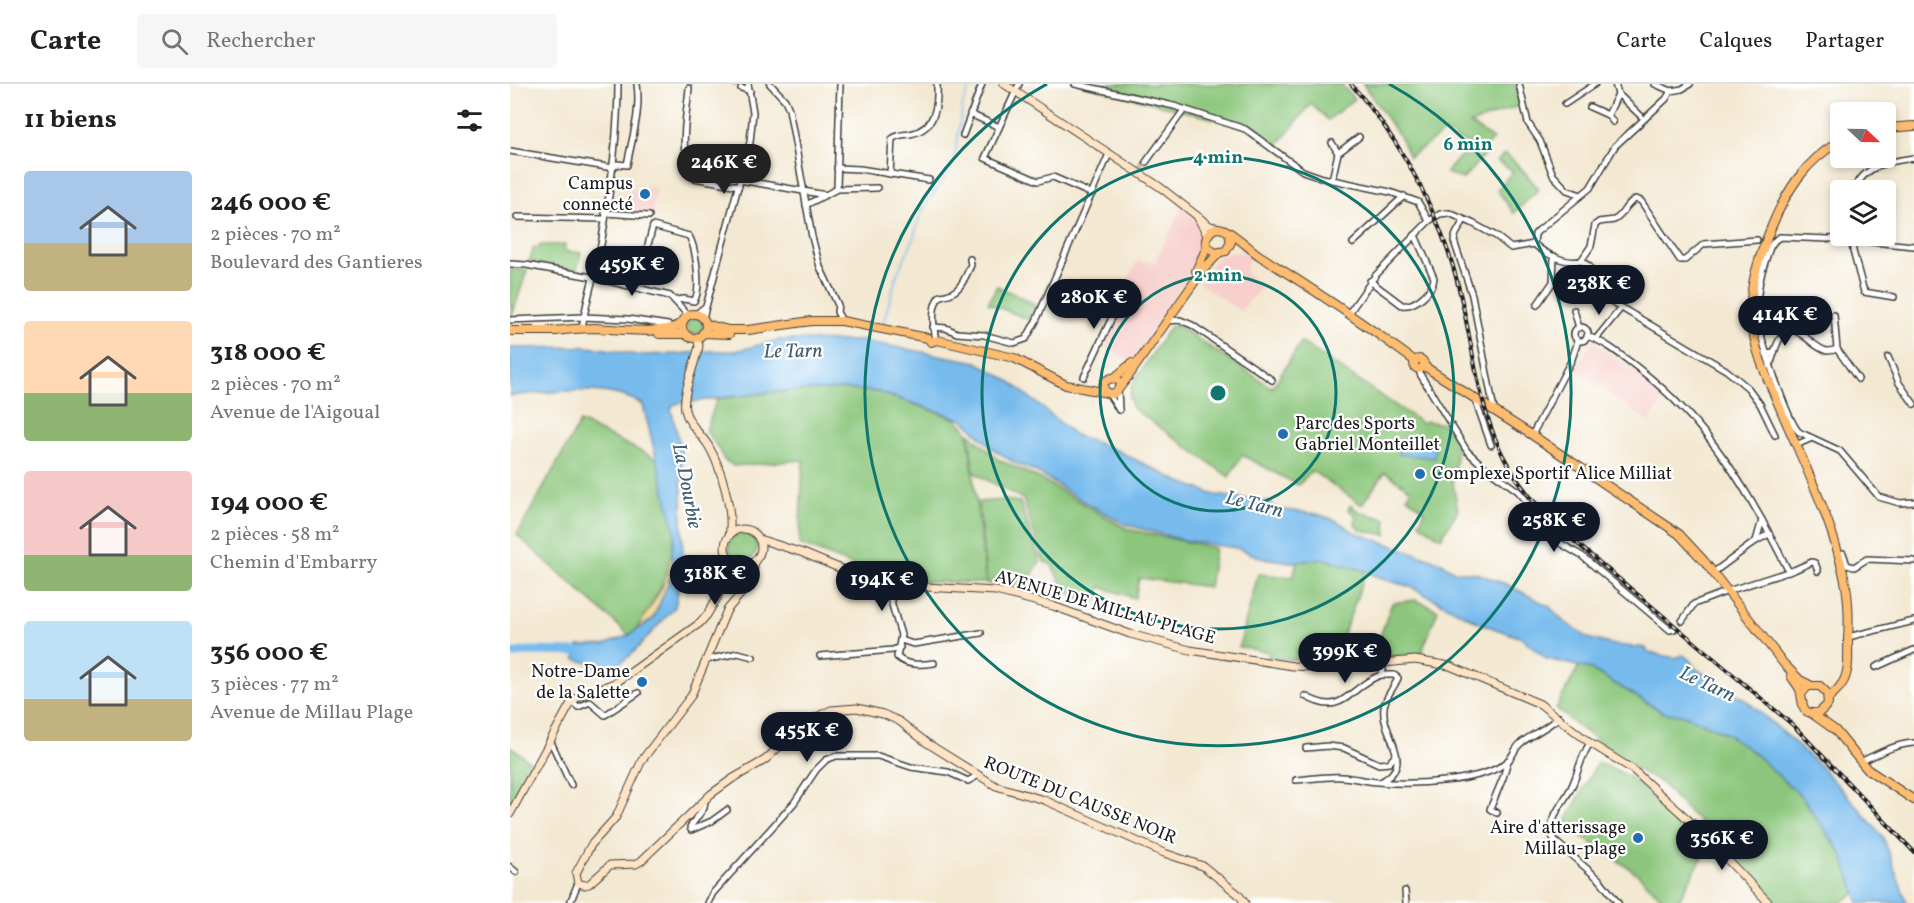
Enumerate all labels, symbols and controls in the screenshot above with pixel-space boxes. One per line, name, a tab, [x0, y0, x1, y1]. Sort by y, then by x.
search box	[137, 14, 557, 68]
text: Carte	[30, 22, 101, 61]
icon: search	[158, 25, 191, 58]
text: Rechercher	[206, 26, 315, 57]
text: Carte	[1616, 27, 1667, 56]
text: Calques	[1700, 27, 1772, 56]
text: Partager	[1805, 27, 1884, 56]
text: 11 biens	[24, 102, 117, 138]
north arrow	[1830, 102, 1896, 168]
map controls	[1830, 102, 1896, 246]
icon: filters	[453, 104, 486, 137]
text: 6 min	[1443, 133, 1493, 158]
pin: 246K €	[675, 144, 773, 195]
text: 4 min	[1193, 146, 1243, 171]
text: 246K €	[691, 149, 757, 177]
place label: Campus connecté	[563, 172, 633, 218]
button: layers	[1830, 180, 1896, 246]
text: 246 000 €	[210, 185, 331, 221]
marker: Campus connecté	[638, 187, 652, 201]
icon: home	[72, 195, 144, 267]
text: 2 pièces · 70 m²	[210, 221, 341, 249]
pin: 459K €	[583, 246, 681, 297]
text: Boulevard des Gantieres	[210, 249, 423, 277]
text: 459K €	[599, 251, 665, 279]
text: 2 min	[1194, 264, 1242, 289]
pin: 238K €	[1550, 265, 1648, 316]
text: 238K €	[1567, 270, 1631, 298]
pin: 280K €	[1045, 279, 1143, 330]
text: 280K €	[1061, 284, 1127, 312]
pin: 414K €	[1736, 296, 1834, 347]
text: 414K €	[1752, 301, 1818, 329]
text: 318 000 €	[210, 335, 326, 371]
water label: Le Tarn	[763, 337, 823, 367]
icon: home	[72, 345, 144, 417]
text: 2 pièces · 70 m²	[210, 371, 341, 399]
centre of rings	[1208, 383, 1228, 403]
text: Avenue de l'Aigoual	[210, 399, 380, 427]
place label: Parc des Sports Gabriel Monteillet	[1295, 412, 1440, 458]
marker: Parc des Sports Gabriel Monteillet	[1276, 427, 1290, 441]
water label: La Dourbie	[664, 441, 708, 532]
place label: Complexe Sportif Alice Milliat	[1432, 462, 1672, 487]
marker: Complexe Sportif Alice Milliat	[1413, 467, 1427, 481]
water label: Le Tarn	[1222, 484, 1286, 526]
text: 194 000 €	[210, 485, 328, 521]
icon: home	[72, 495, 144, 567]
pin: 258K €	[1505, 502, 1603, 553]
text: 258K €	[1522, 507, 1586, 535]
text: 2 pièces · 58 m²	[210, 521, 339, 549]
text: Chemin d'Embarry	[210, 549, 377, 577]
pin: 318K €	[666, 555, 764, 606]
text: 318K €	[684, 560, 746, 588]
pin: 194K €	[833, 561, 931, 612]
street label: AVENUE DE MILLAU PLAGE	[992, 565, 1218, 652]
text: 194K €	[850, 566, 914, 594]
pin: 399K €	[1296, 633, 1394, 684]
text: 356 000 €	[210, 635, 328, 671]
text: 399K €	[1312, 638, 1378, 666]
icon: home	[72, 645, 144, 717]
place label: Notre-Dame de la Salette	[531, 660, 630, 706]
water label: Le Tarn	[1674, 660, 1740, 710]
text: 3 pièces · 77 m²	[210, 671, 339, 699]
marker: Notre-Dame de la Salette	[635, 675, 649, 689]
text: Avenue de Millau Plage	[210, 699, 413, 727]
pin: 455K €	[758, 712, 856, 763]
text: 455K €	[775, 717, 839, 745]
street label: ROUTE DU CAUSSE NOIR	[980, 751, 1180, 851]
place label: Aire d'atterissage Millau-plage	[1490, 816, 1626, 862]
pin: 356K €	[1673, 820, 1771, 871]
text: 356K €	[1690, 825, 1754, 853]
marker: Aire d'atterissage Millau-plage	[1631, 831, 1645, 845]

